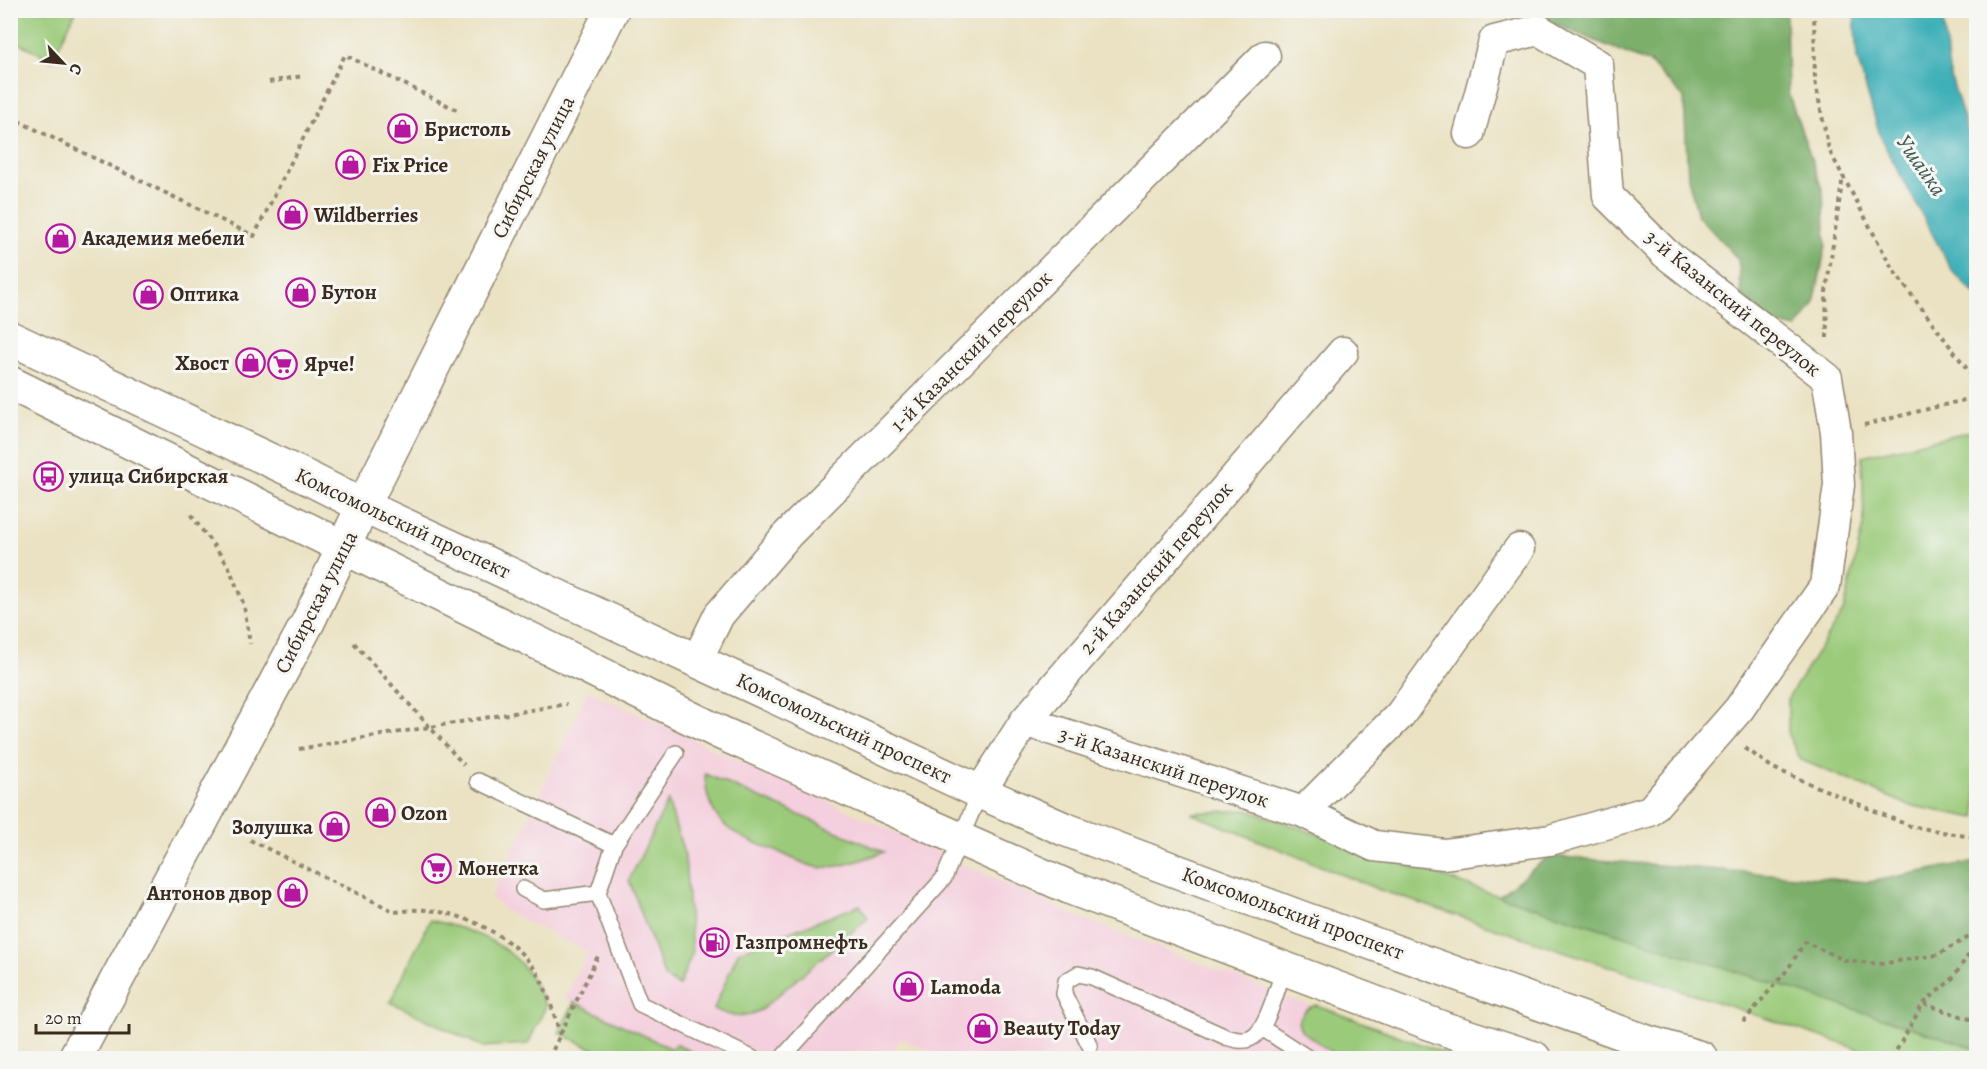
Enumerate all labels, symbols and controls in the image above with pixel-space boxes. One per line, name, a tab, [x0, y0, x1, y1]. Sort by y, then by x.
north arrow	[33, 33, 93, 93]
text: С	[63, 60, 88, 79]
street label: Сибирская улица	[485, 91, 581, 243]
shop icon: Бристоль	[387, 113, 419, 145]
place label: Бристоль	[424, 115, 511, 143]
water label: Ушайка	[1889, 129, 1953, 202]
shop icon: Fix Price	[335, 149, 367, 181]
place label: Fix Price	[372, 151, 449, 179]
shop icon: Wildberries	[277, 199, 309, 231]
place label: Wildberries	[313, 201, 418, 229]
shop icon: Академия мебели	[45, 222, 77, 254]
street label: 3-й Казанский переулок	[1639, 223, 1827, 383]
place label: Академия мебели	[81, 224, 245, 252]
street label: 1-й Казанский переулок	[884, 264, 1058, 438]
shop icon: Бутон	[284, 276, 316, 308]
shop icon: Оптика	[133, 278, 165, 310]
place label: Бутон	[321, 278, 377, 306]
place label: Оптика	[170, 280, 239, 308]
shop icon: Хвост	[234, 347, 266, 379]
supermarket icon: Ярче!	[267, 348, 299, 380]
place label: Хвост	[175, 349, 229, 377]
place label: Ярче!	[304, 350, 355, 378]
bus stop icon: улица Сибирская	[32, 460, 64, 492]
street label: Комсомольский проспект	[291, 461, 515, 585]
place label: улица Сибирская	[68, 462, 228, 490]
street label: 2-й Казанский переулок	[1073, 476, 1239, 660]
street label: Сибирская улица	[268, 526, 364, 678]
street label: Комсомольский проспект	[732, 666, 956, 790]
street label: 3-й Казанский переулок	[1055, 720, 1273, 814]
shop icon: Ozon	[364, 797, 396, 829]
place label: Ozon	[401, 799, 448, 827]
shop icon: Золушка	[318, 811, 350, 843]
place label: Золушка	[232, 813, 313, 841]
supermarket icon: Монетка	[421, 852, 453, 884]
place label: Монетка	[458, 854, 539, 882]
street label: Комсомольский проспект	[1178, 860, 1408, 966]
shop icon: Антонов двор	[277, 877, 309, 909]
place label: Антонов двор	[146, 879, 272, 907]
fuel station icon: Газпромнефть	[698, 926, 730, 958]
place label: Газпромнефть	[735, 928, 868, 956]
shop icon: Lamoda	[893, 971, 925, 1003]
place label: Lamoda	[930, 973, 1002, 1001]
scale bar	[36, 997, 129, 1035]
text: 20 m	[45, 1006, 82, 1030]
shop icon: Beauty Today	[966, 1012, 998, 1044]
place label: Beauty Today	[1003, 1014, 1122, 1042]

